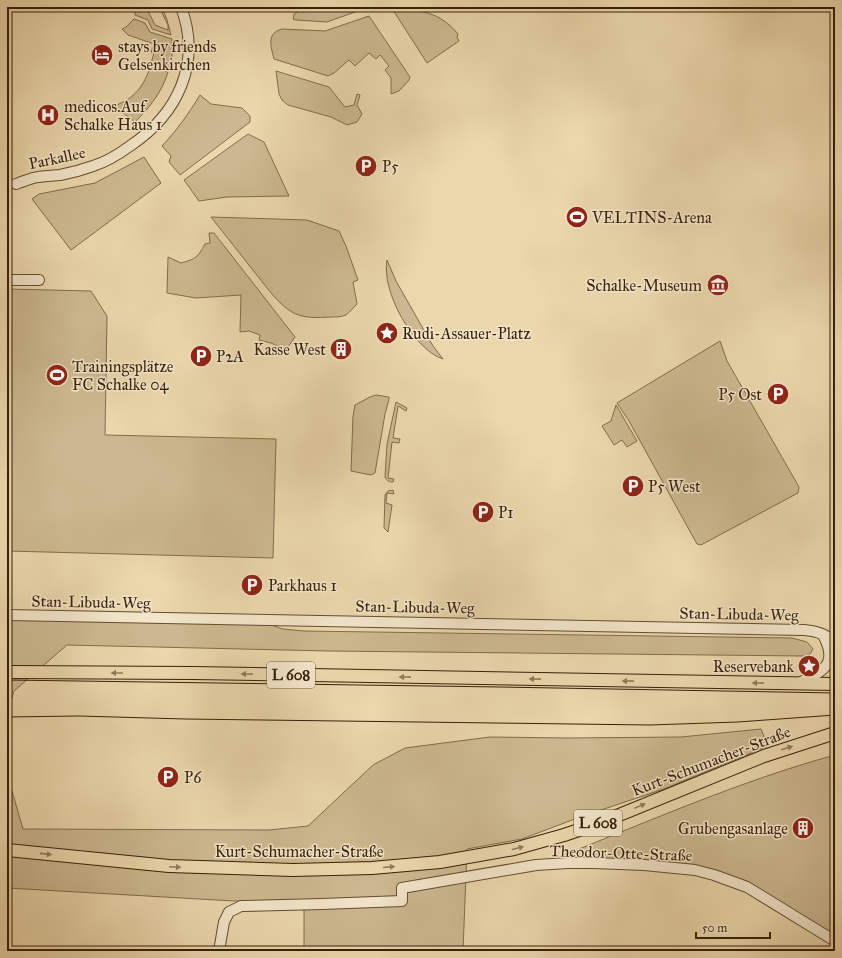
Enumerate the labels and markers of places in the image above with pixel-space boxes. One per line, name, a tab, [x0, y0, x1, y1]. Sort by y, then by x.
place label: stays by friends Gelsenkirchen	[118, 37, 216, 74]
hotel icon: stays by friends Gelsenkirchen	[89, 42, 115, 68]
place label: medicos.Auf Schalke Haus 1	[64, 97, 162, 134]
hospital icon: medicos.Auf Schalke Haus 1	[35, 102, 61, 128]
parking icon: P5	[353, 153, 379, 179]
place label: P5	[382, 157, 399, 176]
sports icon: VELTINS-Arena	[564, 204, 590, 230]
place label: VELTINS-Arena	[591, 208, 712, 227]
museum icon: Schalke-Museum	[705, 272, 731, 298]
place label: Schalke-Museum	[586, 276, 703, 295]
place icon: Rudi-Assauer-Platz	[374, 320, 400, 346]
place label: Rudi-Assauer-Platz	[402, 324, 532, 343]
building icon: Kasse West	[328, 336, 354, 362]
place label: Kasse West	[253, 340, 326, 359]
parking icon: P2A	[188, 343, 214, 369]
place label: P2A	[216, 347, 244, 366]
place label: Trainingsplätze FC Schalke 04	[72, 357, 174, 394]
sports icon: Trainingsplätze FC Schalke 04	[44, 362, 70, 388]
parking icon: P5 Ost	[765, 381, 791, 407]
place label: P5 Ost	[718, 385, 762, 404]
parking icon: P5 West	[620, 473, 646, 499]
place label: P5 West	[648, 477, 701, 496]
parking icon: P1	[470, 499, 496, 525]
place label: P1	[498, 503, 513, 522]
parking icon: Parkhaus 1	[239, 572, 265, 598]
place label: Parkhaus 1	[268, 576, 337, 595]
place icon: Reservebank	[796, 653, 822, 679]
place label: Reservebank	[713, 657, 795, 676]
parking icon: P6	[155, 764, 181, 790]
place label: P6	[184, 768, 202, 787]
building icon: Grubengasanlage	[790, 815, 816, 841]
place label: Grubengasanlage	[678, 819, 788, 839]

